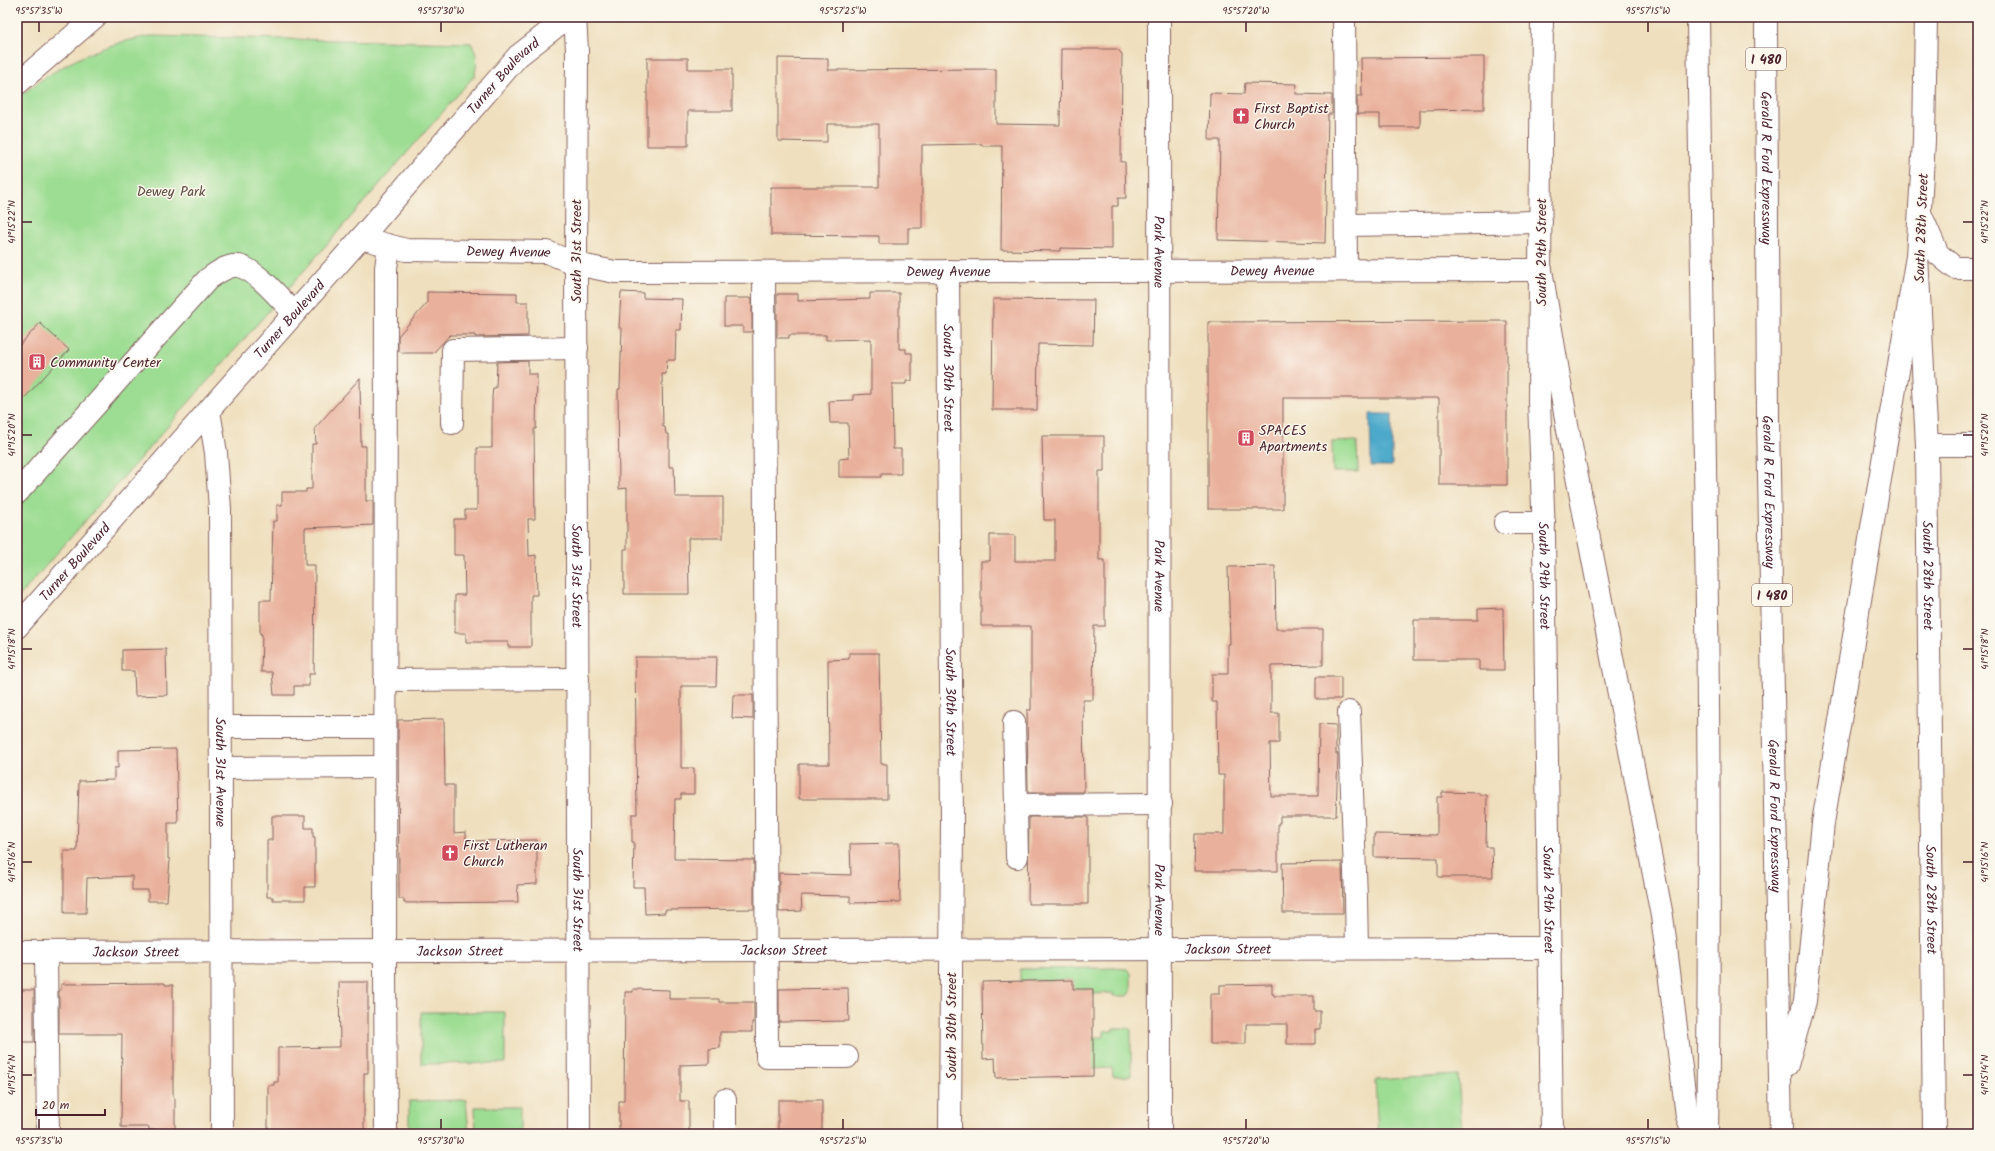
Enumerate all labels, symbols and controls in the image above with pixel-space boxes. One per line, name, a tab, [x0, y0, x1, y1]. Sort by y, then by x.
text: 95°57'35"W	[15, 3, 63, 19]
text: 95°57'30"W	[418, 3, 465, 19]
text: 95°57'25"W	[819, 3, 867, 19]
text: 95°57'20"W	[1222, 3, 1270, 19]
text: 95°57'15"W	[1626, 3, 1671, 19]
street label: Turner Boulevard	[462, 32, 546, 120]
road number: I 480	[1746, 48, 1786, 70]
street label: Gerald R Ford Expressway	[1754, 91, 1777, 245]
place label: First Baptist Church	[1254, 98, 1329, 136]
church icon: First Baptist Church	[1231, 106, 1251, 126]
street label: South 28th Street	[1909, 172, 1935, 283]
park label: Dewey Park	[137, 181, 206, 203]
street label: South 29th Street	[1531, 197, 1553, 306]
street label: South 31st Street	[566, 198, 588, 303]
text: 41°15'22"N	[4, 200, 20, 244]
text: 41°15'22"N	[1977, 200, 1993, 244]
street label: Park Avenue	[1147, 216, 1169, 289]
street label: Dewey Avenue	[466, 241, 555, 265]
street label: Dewey Avenue	[1230, 260, 1315, 283]
street label: Dewey Avenue	[906, 261, 991, 283]
street label: Turner Boulevard	[249, 275, 332, 364]
street label: South 30th Street	[936, 324, 959, 433]
building icon: Community Center	[27, 352, 47, 372]
place label: Community Center	[50, 352, 162, 374]
text: 41°15'20"N	[4, 413, 20, 456]
text: 41°15'20"N	[1977, 413, 1993, 456]
street label: Gerald R Ford Expressway	[1756, 415, 1781, 569]
place label: SPACES Apartments	[1259, 420, 1327, 458]
building icon: SPACES Apartments	[1236, 428, 1256, 448]
street label: Turner Boulevard	[34, 517, 117, 607]
street label: South 29th Street	[1532, 521, 1555, 631]
street label: South 28th Street	[1916, 521, 1939, 631]
street label: South 31st Street	[565, 524, 587, 629]
street label: Park Avenue	[1147, 540, 1170, 613]
road number: I 480	[1752, 584, 1792, 606]
text: 41°15'18"N	[4, 628, 20, 670]
text: 41°15'18"N	[1977, 628, 1993, 670]
street label: South 30th Street	[939, 648, 962, 757]
street label: South 31st Avenue	[209, 717, 231, 828]
street label: Gerald R Ford Expressway	[1762, 739, 1787, 893]
place label: First Lutheran Church	[463, 835, 548, 873]
text: 41°15'16"N	[4, 841, 20, 882]
text: 41°15'16"N	[1977, 841, 1993, 882]
church icon: First Lutheran Church	[440, 843, 460, 863]
street label: South 28th Street	[1919, 845, 1942, 955]
street label: South 29th Street	[1536, 846, 1560, 955]
street label: South 31st Street	[566, 848, 588, 953]
street label: Park Avenue	[1148, 864, 1170, 937]
street label: Jackson Street	[1185, 939, 1272, 961]
street label: Jackson Street	[741, 940, 828, 962]
street label: Jackson Street	[417, 941, 504, 963]
street label: Jackson Street	[93, 942, 180, 964]
street label: South 30th Street	[941, 971, 963, 1080]
text: 41°15'14"N	[4, 1054, 20, 1095]
text: 41°15'14"N	[1977, 1054, 1993, 1095]
scale bar	[36, 1091, 105, 1117]
text: 20 m	[42, 1096, 70, 1115]
text: 95°57'35"W	[15, 1133, 63, 1149]
text: 95°57'30"W	[418, 1133, 465, 1149]
text: 95°57'25"W	[819, 1133, 867, 1149]
text: 95°57'20"W	[1222, 1133, 1270, 1149]
text: 95°57'15"W	[1626, 1133, 1671, 1149]

